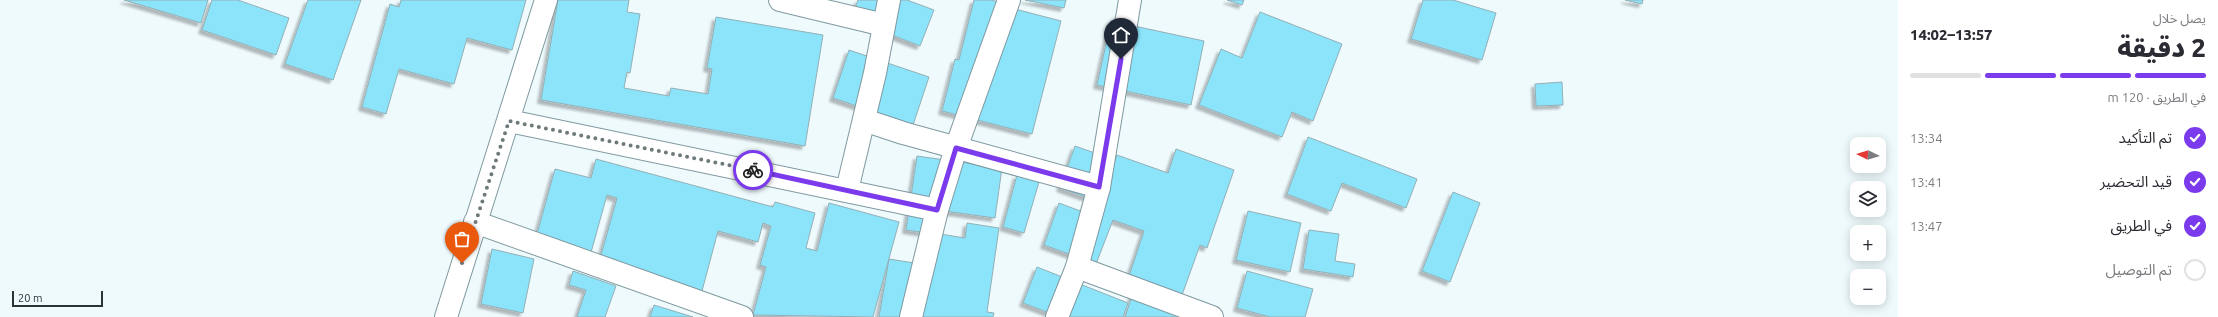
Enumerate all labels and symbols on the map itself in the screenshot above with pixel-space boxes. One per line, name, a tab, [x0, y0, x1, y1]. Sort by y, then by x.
pin	[1104, 18, 1138, 59]
north arrow	[1850, 137, 1886, 173]
courier	[733, 150, 773, 190]
pin	[445, 222, 479, 263]
scale bar	[12, 289, 103, 308]

